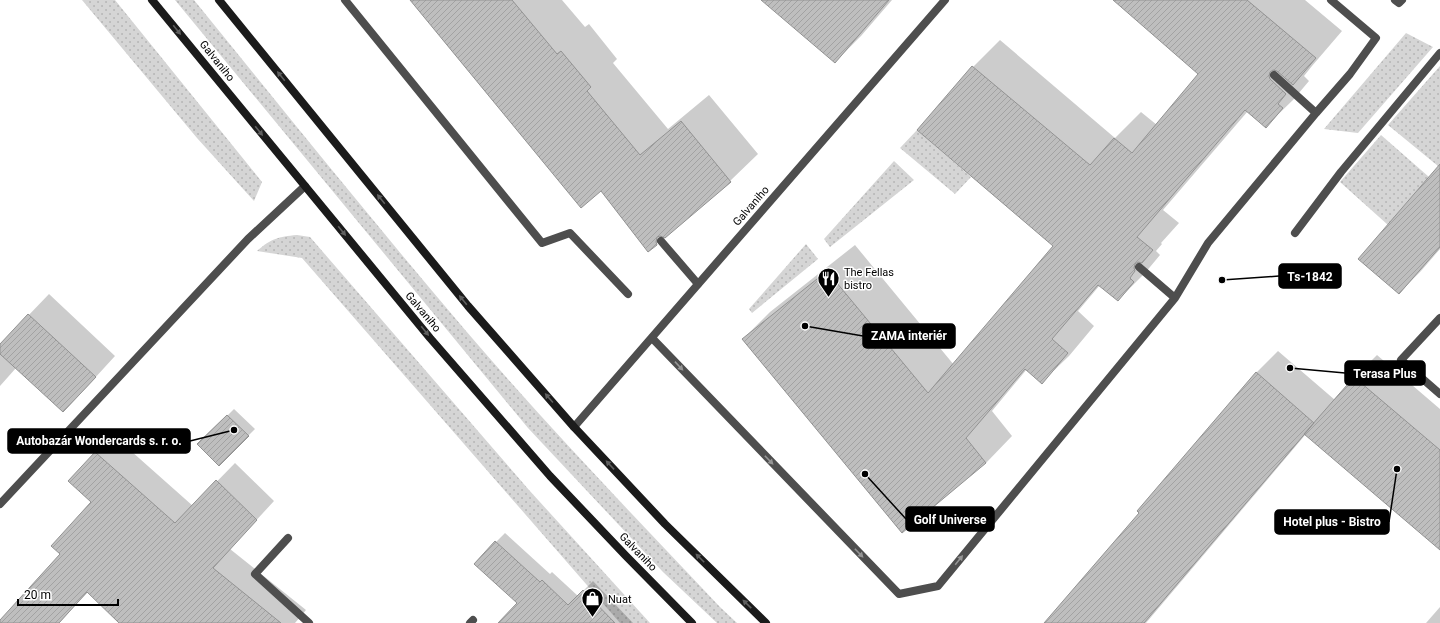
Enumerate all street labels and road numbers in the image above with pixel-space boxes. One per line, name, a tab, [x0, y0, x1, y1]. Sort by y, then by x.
street label: Galvaniho	[197, 38, 237, 84]
street label: Galvaniho	[730, 183, 772, 229]
street label: Galvaniho	[402, 289, 444, 335]
street label: Galvaniho	[616, 530, 660, 574]

